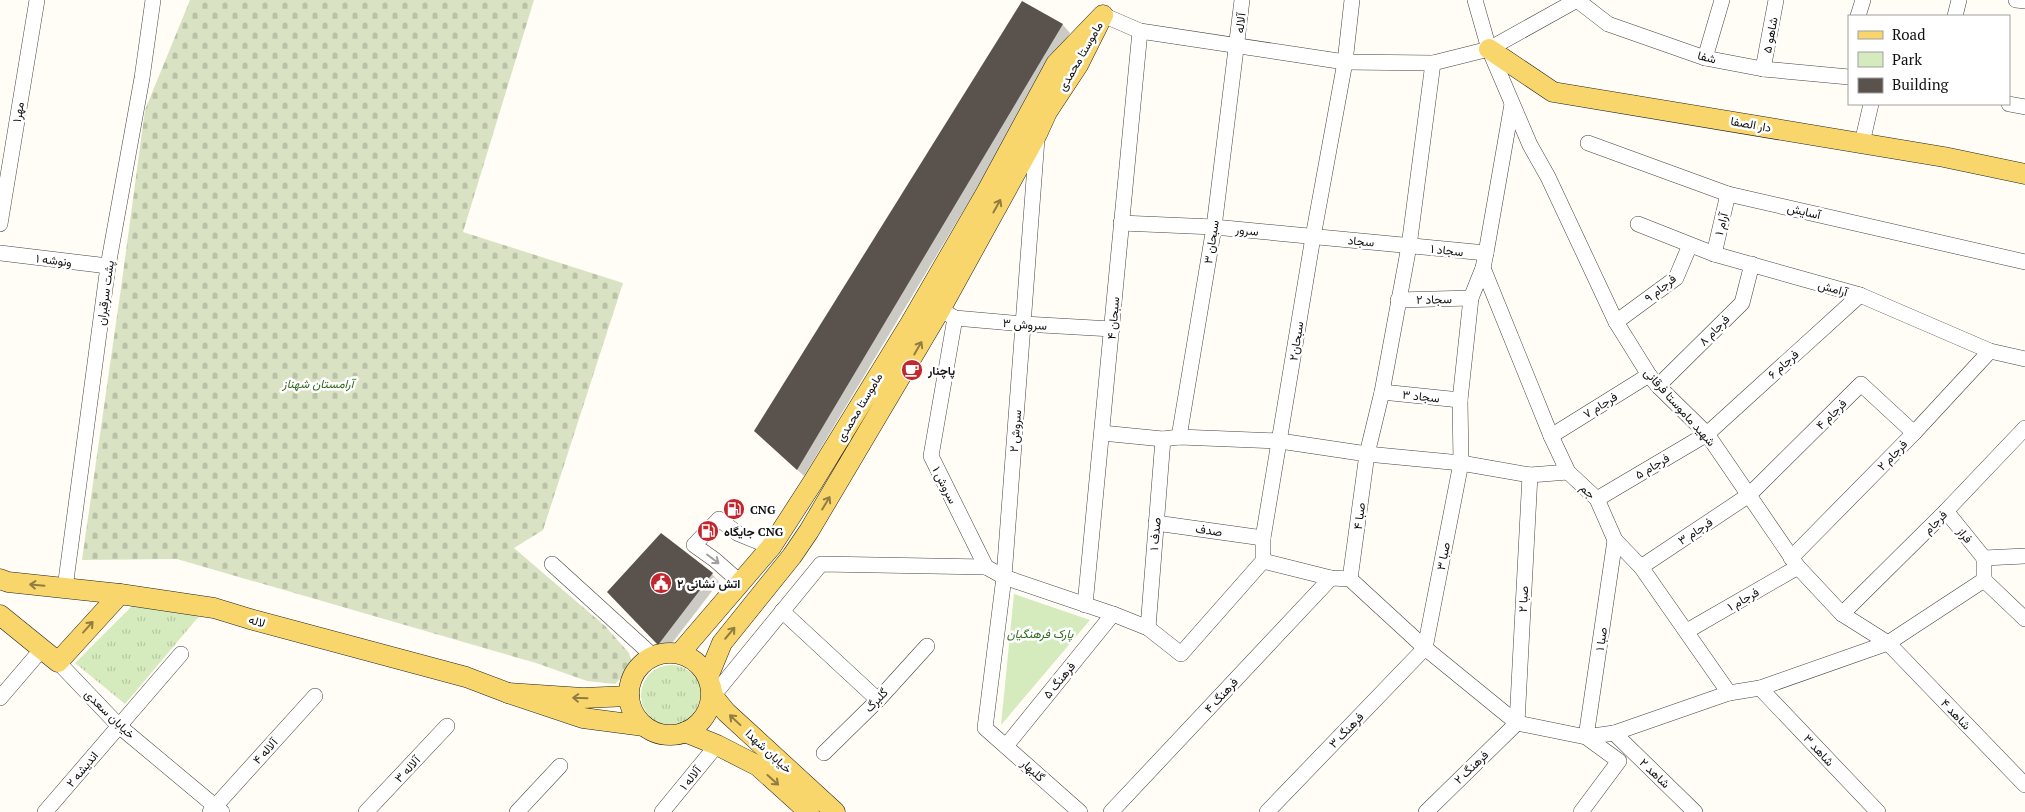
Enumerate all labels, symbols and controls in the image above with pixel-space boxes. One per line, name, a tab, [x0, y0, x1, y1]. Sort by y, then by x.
street label: آلاله	[1231, 11, 1249, 34]
legend	[1848, 15, 2010, 105]
street label: شاهو ۵	[1759, 16, 1782, 54]
street label: ماموستا محمدی	[1054, 19, 1107, 94]
text: Road	[1892, 24, 1925, 44]
street label: شفا	[1696, 47, 1718, 67]
text: Park	[1892, 49, 1922, 69]
text: Building	[1892, 74, 1950, 94]
street label: مهر۱	[9, 101, 28, 123]
street label: دار الصفا	[1729, 113, 1773, 136]
one-way arrow	[993, 200, 1003, 214]
street label: آسایش	[1786, 200, 1823, 223]
street label: آرام ۱	[1711, 210, 1732, 237]
street label: سبحان ۳	[1200, 219, 1222, 265]
street label: سرور	[1233, 221, 1259, 240]
street label: سجاد	[1347, 232, 1375, 250]
street label: سجاد ۱	[1430, 241, 1464, 259]
street label: ونوشه ۱	[35, 250, 73, 271]
street label: پشت سرقبران	[93, 259, 118, 327]
street label: فرجام ۹	[1641, 271, 1679, 306]
street label: آرامش	[1816, 277, 1851, 301]
street label: سجاد ۲	[1416, 291, 1452, 307]
street label: سبحان ۴	[1104, 296, 1122, 340]
street label: فرجام ۸	[1695, 311, 1733, 349]
street label: سروش ۳	[1002, 315, 1048, 334]
street label: سبحان۲	[1286, 320, 1306, 362]
one-way arrow	[914, 342, 924, 356]
street label: فرجام ۶	[1765, 346, 1802, 382]
cafe icon: پاچنار	[900, 358, 924, 382]
place label: پاچنار	[927, 363, 955, 379]
street label: شهید ماموستا فرقانی	[1640, 365, 1719, 450]
street label: ماموستا محمدی	[833, 370, 886, 445]
park label: آرامستان شهناز	[282, 376, 357, 392]
street label: سجاد ۳	[1402, 387, 1440, 405]
street label: فرجام ۷	[1580, 389, 1620, 422]
street label: فرجام ۴	[1813, 396, 1850, 433]
street label: سروش ۲	[1006, 409, 1025, 453]
street label: فرجام ۲	[1874, 437, 1911, 474]
street label: فرجام ۵	[1632, 450, 1672, 483]
street label: سروش ۱	[928, 464, 961, 507]
street label: جم	[1576, 480, 1599, 503]
fuel station icon: CNG	[722, 497, 746, 521]
one-way arrow	[822, 497, 832, 511]
place label: CNG	[750, 502, 776, 517]
street label: صبا ۴	[1350, 502, 1368, 530]
street label: فرجام	[1920, 507, 1951, 538]
street label: فرجام ۳	[1675, 514, 1716, 549]
street label: صدف ۱	[1146, 517, 1164, 551]
fuel station icon: جایگاه CNG	[696, 519, 720, 543]
street label: صدف	[1195, 521, 1223, 539]
street label: فراز	[1953, 523, 1976, 547]
place label: جایگاه CNG	[724, 524, 784, 539]
street label: صبا ۳	[1433, 541, 1453, 571]
one-way arrow	[706, 554, 720, 564]
public building icon: اتش نشانی ۲	[649, 571, 673, 595]
place label: اتش نشانی ۲	[677, 576, 740, 591]
one-way arrow	[29, 580, 45, 590]
street label: فرجام ۱	[1725, 584, 1762, 615]
street label: صبا ۲	[1515, 585, 1531, 613]
street label: لاله	[247, 612, 267, 630]
one-way arrow	[83, 621, 94, 634]
park label: پارک فرهنگیان	[1007, 626, 1074, 642]
street label: صبا ۱	[1592, 626, 1610, 652]
one-way arrow	[724, 627, 735, 640]
street label: فرهنگ ۵	[1040, 659, 1079, 702]
street label: فرهنگ ۴	[1201, 674, 1242, 716]
street label: گلبرگ	[861, 685, 892, 716]
street label: خیابان سعدی	[81, 686, 138, 742]
one-way arrow	[572, 693, 588, 702]
street label: شاهد ۴	[1938, 695, 1974, 733]
street label: فرهنگ ۳	[1325, 709, 1367, 752]
one-way arrow	[729, 714, 741, 726]
street label: خیابان شهدا	[742, 726, 795, 777]
street label: شاهد ۳	[1801, 731, 1837, 769]
street label: آلاله ۴	[249, 734, 281, 767]
street label: فرهنگ ۲	[1451, 747, 1492, 788]
street label: اندیشه ۲	[63, 748, 101, 790]
street label: آلاله ۳	[391, 752, 424, 785]
street label: گلبهار	[1017, 755, 1048, 785]
street label: شاهد ۲	[1637, 755, 1673, 791]
street label: آلاله ۱	[676, 762, 705, 793]
one-way arrow	[767, 774, 780, 786]

